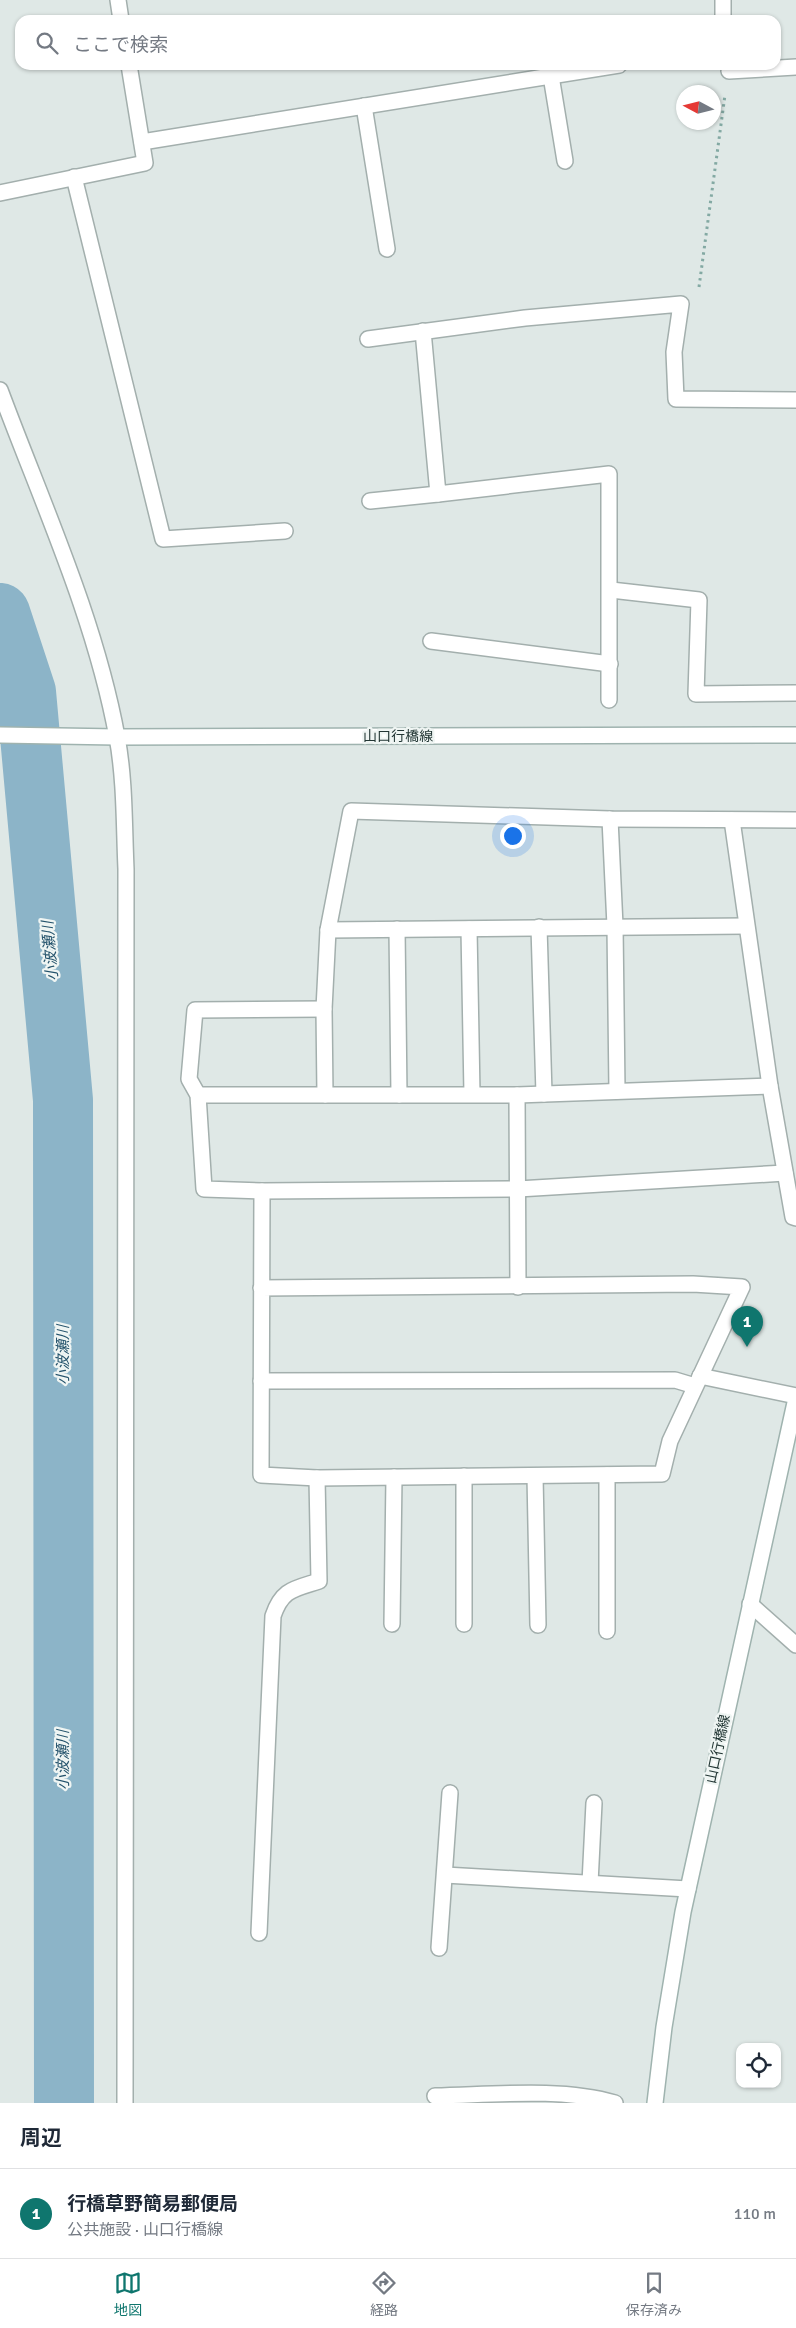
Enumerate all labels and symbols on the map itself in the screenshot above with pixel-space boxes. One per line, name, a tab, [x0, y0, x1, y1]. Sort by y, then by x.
north arrow	[676, 85, 721, 130]
street label: 山口行橋線	[363, 728, 433, 745]
your location	[500, 823, 526, 849]
water label: 小波瀬川	[38, 918, 62, 982]
pin: 1	[731, 1306, 763, 1347]
water label: 小波瀬川	[54, 1323, 72, 1385]
street label: 山口行橋線	[702, 1713, 734, 1785]
water label: 小波瀬川	[54, 1728, 72, 1790]

